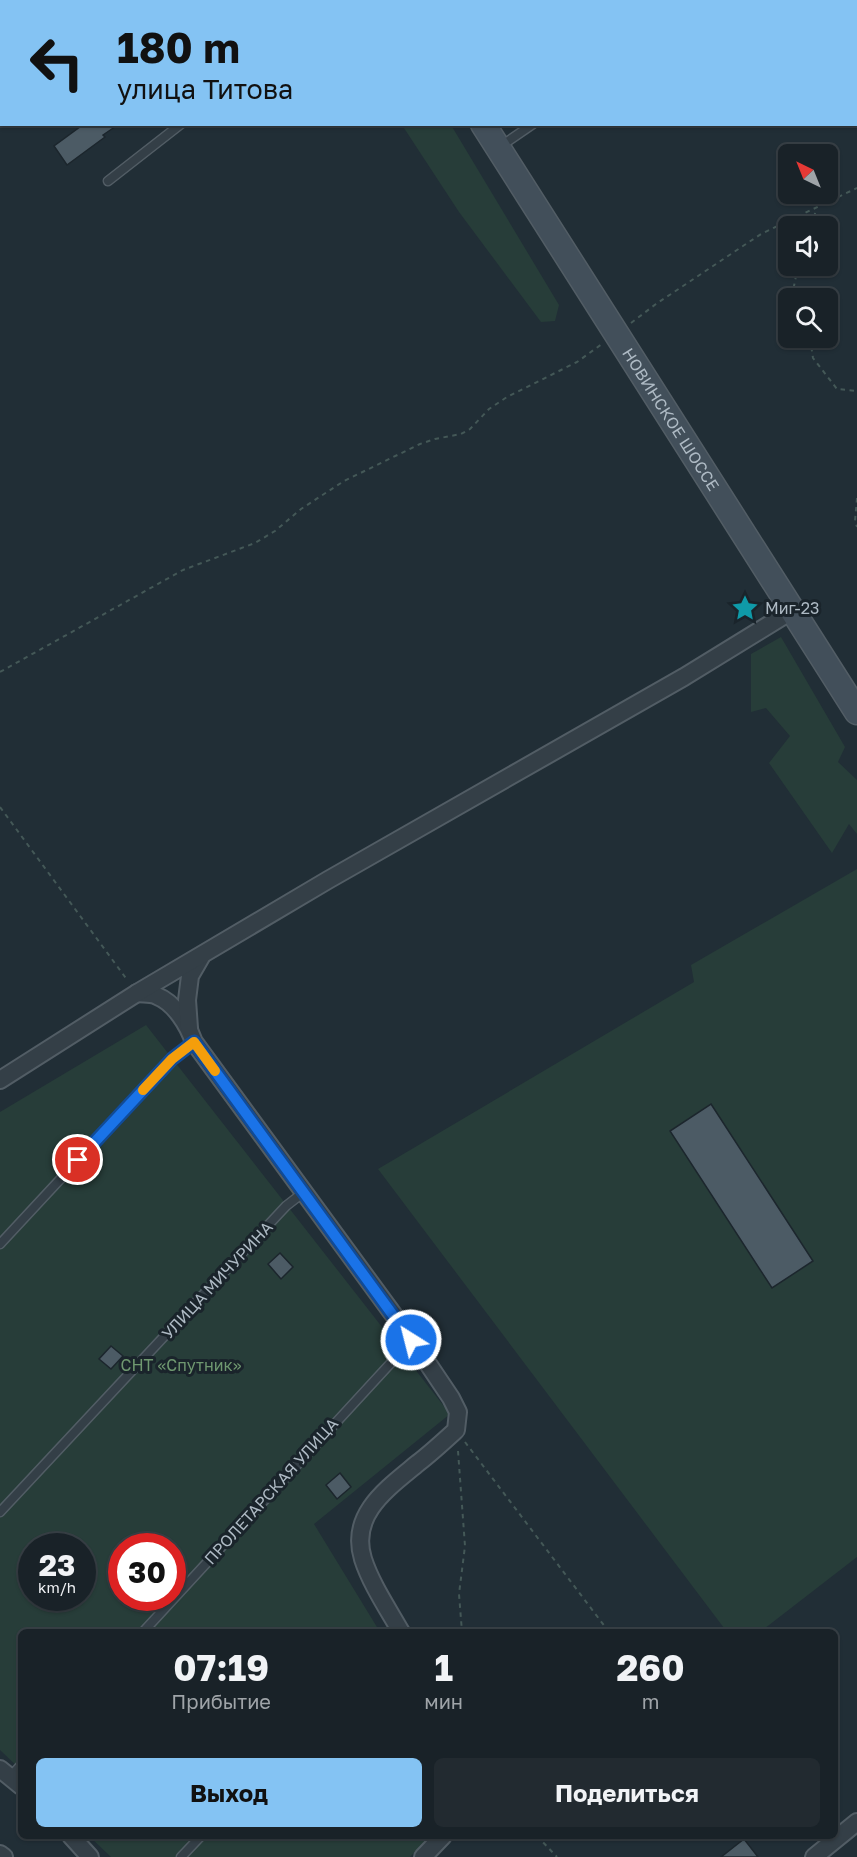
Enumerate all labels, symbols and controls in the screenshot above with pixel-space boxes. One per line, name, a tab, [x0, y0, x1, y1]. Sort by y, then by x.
text: 180 m	[117, 22, 240, 72]
icon: left	[18, 24, 96, 102]
text: улица Титова	[117, 73, 293, 105]
north arrow	[778, 144, 838, 204]
map controls	[778, 144, 838, 348]
button: sound	[778, 216, 838, 276]
button: search	[778, 288, 838, 348]
street label: НОВИНСКОЕ ШОССЕ	[618, 344, 724, 494]
place icon: Миг-23	[730, 593, 760, 623]
place label: Миг-23	[765, 598, 819, 618]
pin	[52, 1134, 103, 1185]
icon: arrive	[61, 1143, 94, 1176]
street label: УЛИЦА МИЧУРИНА	[157, 1217, 277, 1343]
position arrow	[379, 1308, 443, 1372]
park label: СНТ «Спутник»	[121, 1355, 242, 1375]
street label: ПРОЛЕТАРСКАЯ УЛИЦА	[200, 1413, 342, 1568]
speed limit sign: 30	[108, 1533, 186, 1611]
text: 23	[39, 1547, 75, 1583]
text: km/h	[38, 1578, 76, 1596]
text: 07:19	[173, 1646, 269, 1689]
text: 1	[434, 1646, 453, 1689]
text: 260	[616, 1646, 685, 1689]
text: Прибытие	[171, 1689, 271, 1713]
text: мин	[424, 1689, 463, 1713]
text: m	[642, 1689, 659, 1713]
button: Выход	[36, 1758, 422, 1827]
button: Поделиться	[434, 1758, 820, 1827]

